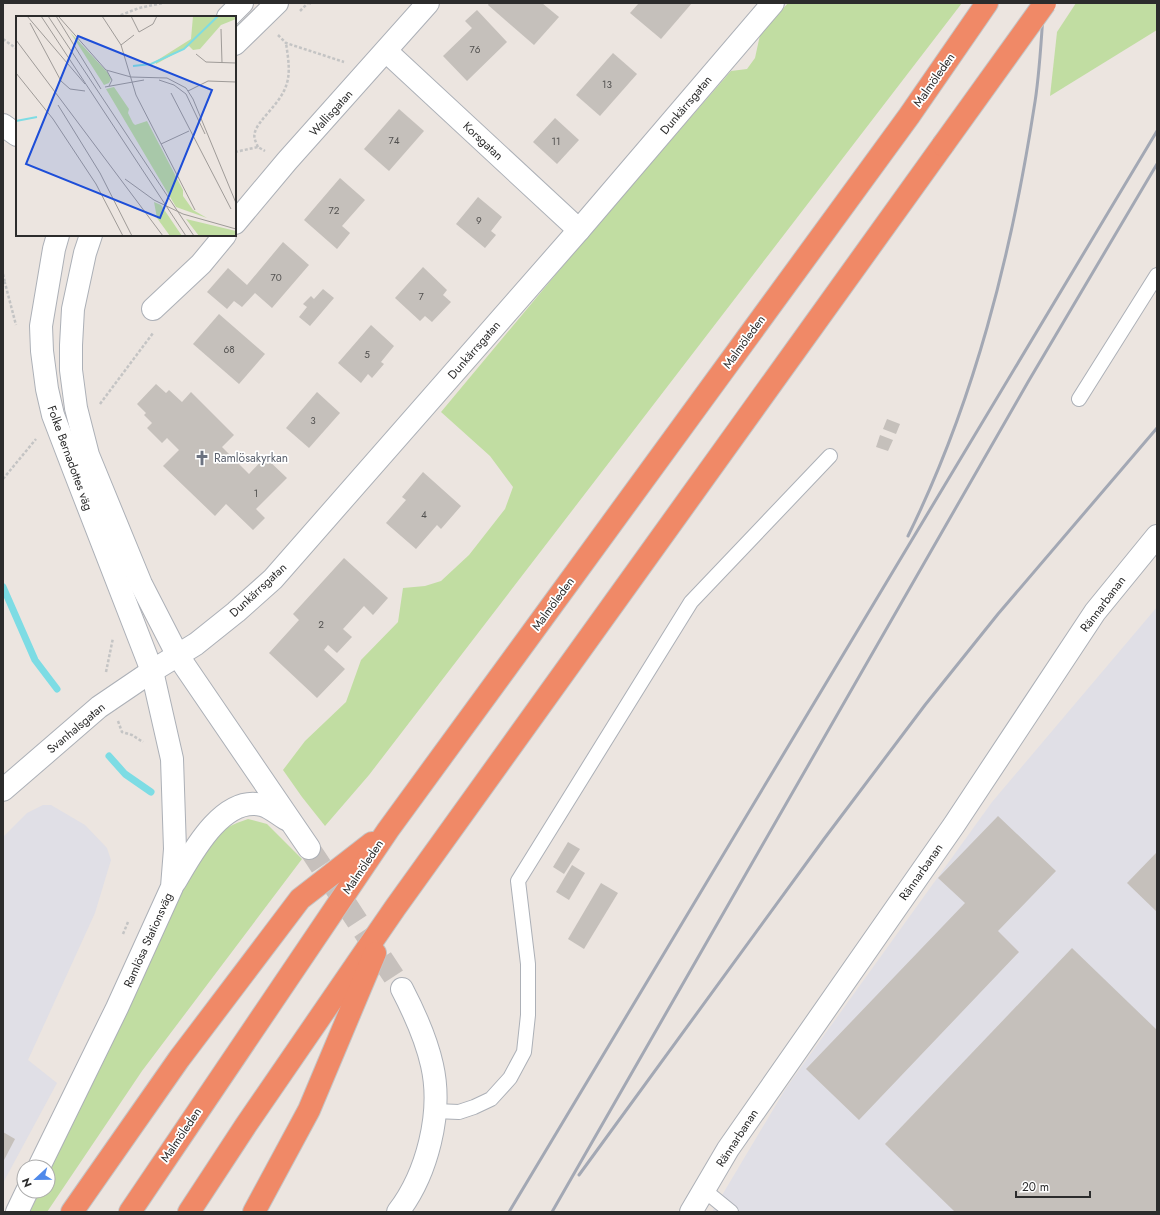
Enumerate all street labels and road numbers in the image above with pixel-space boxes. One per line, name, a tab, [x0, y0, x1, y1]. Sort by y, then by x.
street label: Malmöleden	[909, 49, 959, 111]
street label: Dunkärrsgatan	[656, 71, 716, 139]
street label: Wallisgatan	[305, 86, 357, 140]
street label: Korsgatan	[459, 118, 507, 164]
street label: Malmöleden	[718, 311, 770, 373]
street label: Dunkärrsgatan	[443, 317, 505, 383]
street label: Folke Bernadottes väg	[43, 403, 97, 513]
street label: Dunkärrsgatan	[225, 559, 291, 621]
street label: Rännarbanan	[1076, 572, 1130, 636]
street label: Malmöleden	[527, 573, 579, 635]
street label: Svanhalsgatan	[43, 698, 109, 758]
street label: Malmöleden	[338, 836, 388, 898]
street label: Rännarbanan	[895, 840, 947, 904]
street label: Ramlösa Stationsväg	[119, 890, 177, 990]
street label: Malmöleden	[156, 1104, 206, 1166]
street label: Rännarbanan	[711, 1105, 763, 1171]

